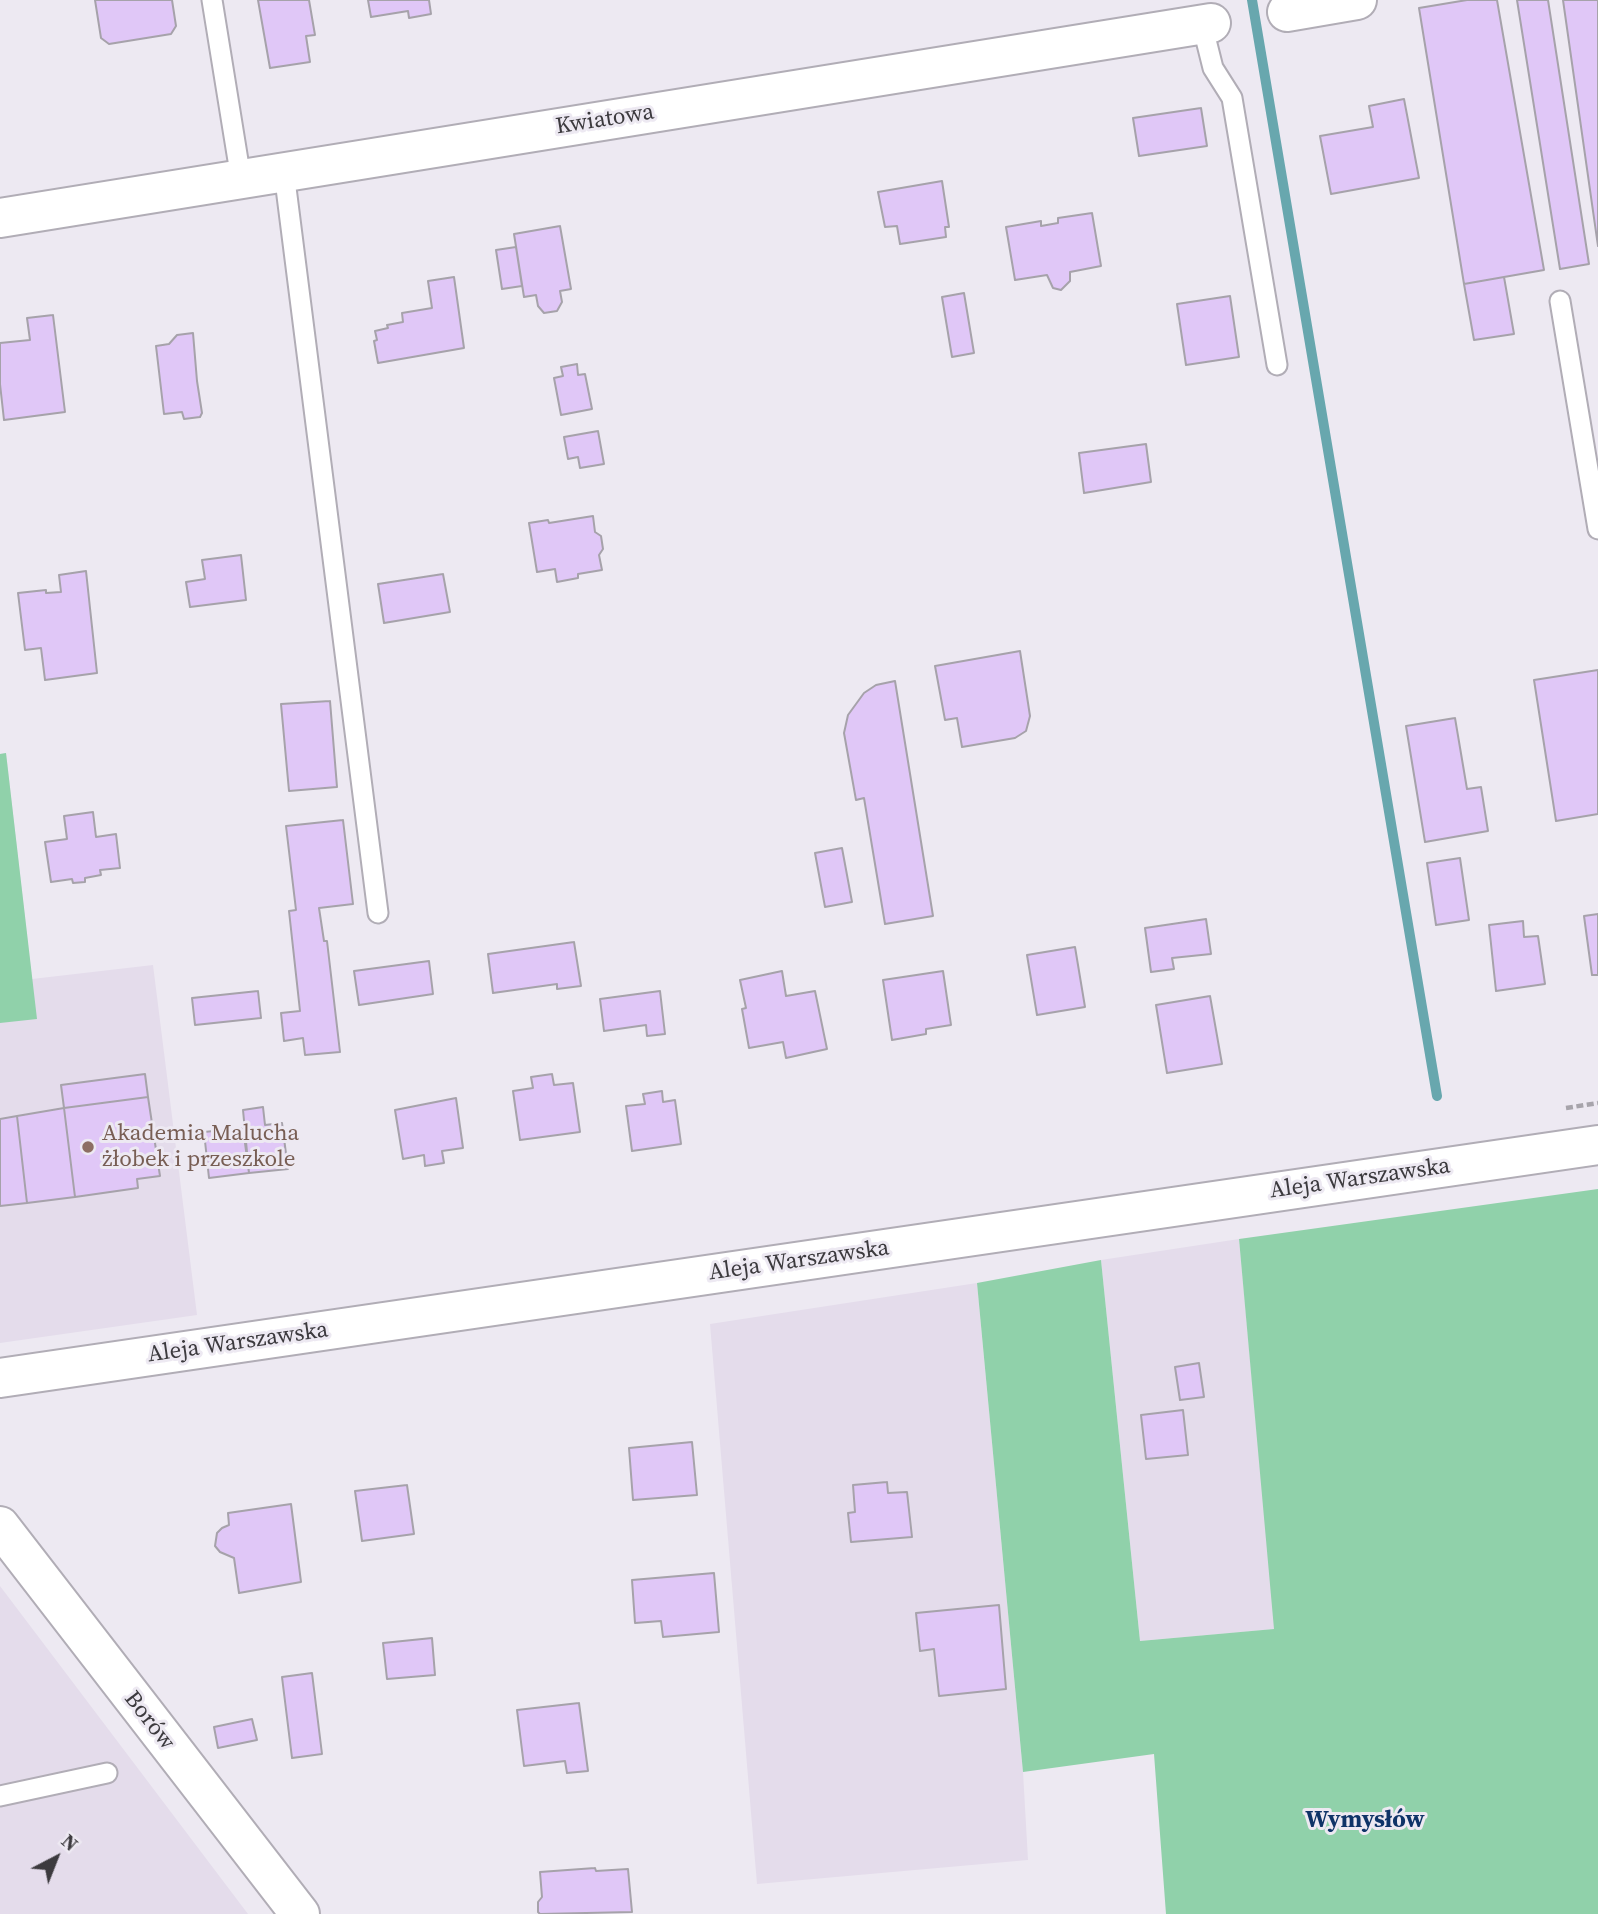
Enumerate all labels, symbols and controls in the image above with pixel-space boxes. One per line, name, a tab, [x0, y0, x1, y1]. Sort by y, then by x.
street label: Kwiatowa	[554, 99, 656, 141]
place label: Akademia Malucha żłobek i przeszkole	[102, 1120, 299, 1174]
marker: Akademia Malucha żłobek i przeszkole	[80, 1139, 96, 1155]
street label: Aleja Warszawska	[1268, 1153, 1452, 1205]
street label: Aleja Warszawska	[707, 1235, 891, 1287]
street label: Aleja Warszawska	[146, 1317, 330, 1369]
street label: Borów	[118, 1686, 180, 1756]
district label: Wymysłów	[1305, 1807, 1425, 1835]
north arrow	[21, 1823, 91, 1893]
text: N	[56, 1828, 84, 1857]

